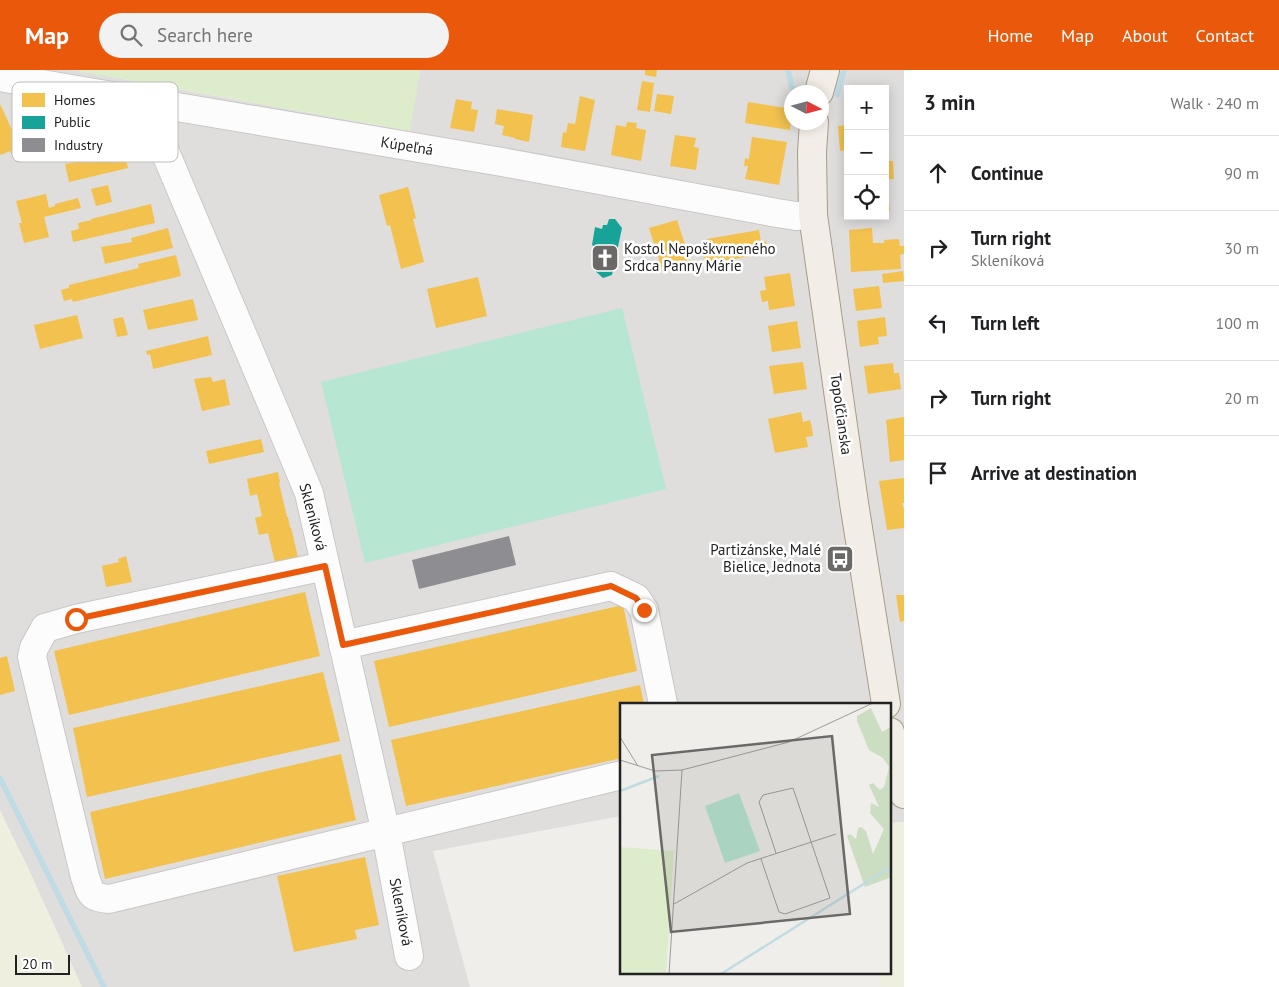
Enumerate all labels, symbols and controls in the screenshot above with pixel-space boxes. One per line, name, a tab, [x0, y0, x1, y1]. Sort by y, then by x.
search box	[99, 13, 449, 58]
text: Map	[25, 20, 69, 51]
icon: search	[117, 21, 145, 49]
text: Search here	[157, 23, 253, 47]
text: Home	[987, 24, 1033, 47]
text: Map	[1061, 24, 1094, 47]
text: About	[1122, 24, 1168, 47]
text: Contact	[1196, 24, 1254, 47]
legend	[12, 82, 178, 162]
north arrow	[784, 85, 829, 130]
map controls	[844, 85, 889, 220]
button: +	[844, 85, 889, 130]
text: 3 min	[924, 89, 975, 116]
text: Homes	[54, 91, 95, 109]
text: Walk · 240 m	[1170, 93, 1259, 113]
text: Public	[54, 113, 91, 131]
button: −	[844, 130, 889, 175]
street label: Kúpeľná	[379, 132, 435, 159]
text: Industry	[54, 136, 103, 154]
icon: ahead	[924, 159, 952, 187]
text: Continue	[971, 161, 1043, 185]
text: 90 m	[1224, 163, 1259, 183]
button: locate	[844, 175, 889, 220]
text: Turn right	[971, 226, 1051, 250]
icon: right	[924, 234, 952, 262]
text: 30 m	[1224, 238, 1259, 258]
place label: Kostol Nepoškvrneného Srdca Panny Márie	[624, 239, 776, 275]
church icon: Kostol Nepoškvrneného Srdca Panny Márie	[590, 243, 620, 273]
text: Skleníková	[971, 250, 1045, 270]
icon: left	[924, 309, 952, 337]
text: Turn left	[971, 311, 1040, 335]
text: 100 m	[1216, 313, 1259, 333]
street label: Topoľčianska	[826, 372, 857, 456]
icon: right	[924, 384, 952, 412]
text: Turn right	[971, 386, 1051, 410]
text: 20 m	[1224, 388, 1259, 408]
icon: arrive	[924, 459, 952, 487]
text: Arrive at destination	[971, 461, 1137, 485]
street label: Skleníková	[295, 481, 332, 553]
place label: Partizánske, Malé Bielice, Jednota	[710, 540, 821, 576]
bus stop icon: Partizánske, Malé Bielice, Jednota	[825, 544, 855, 574]
route end	[633, 599, 656, 622]
route start	[65, 608, 88, 631]
inset map	[620, 703, 892, 974]
street label: Skleníková	[386, 876, 417, 948]
scale bar	[15, 952, 70, 975]
text: 20 m	[22, 955, 52, 973]

